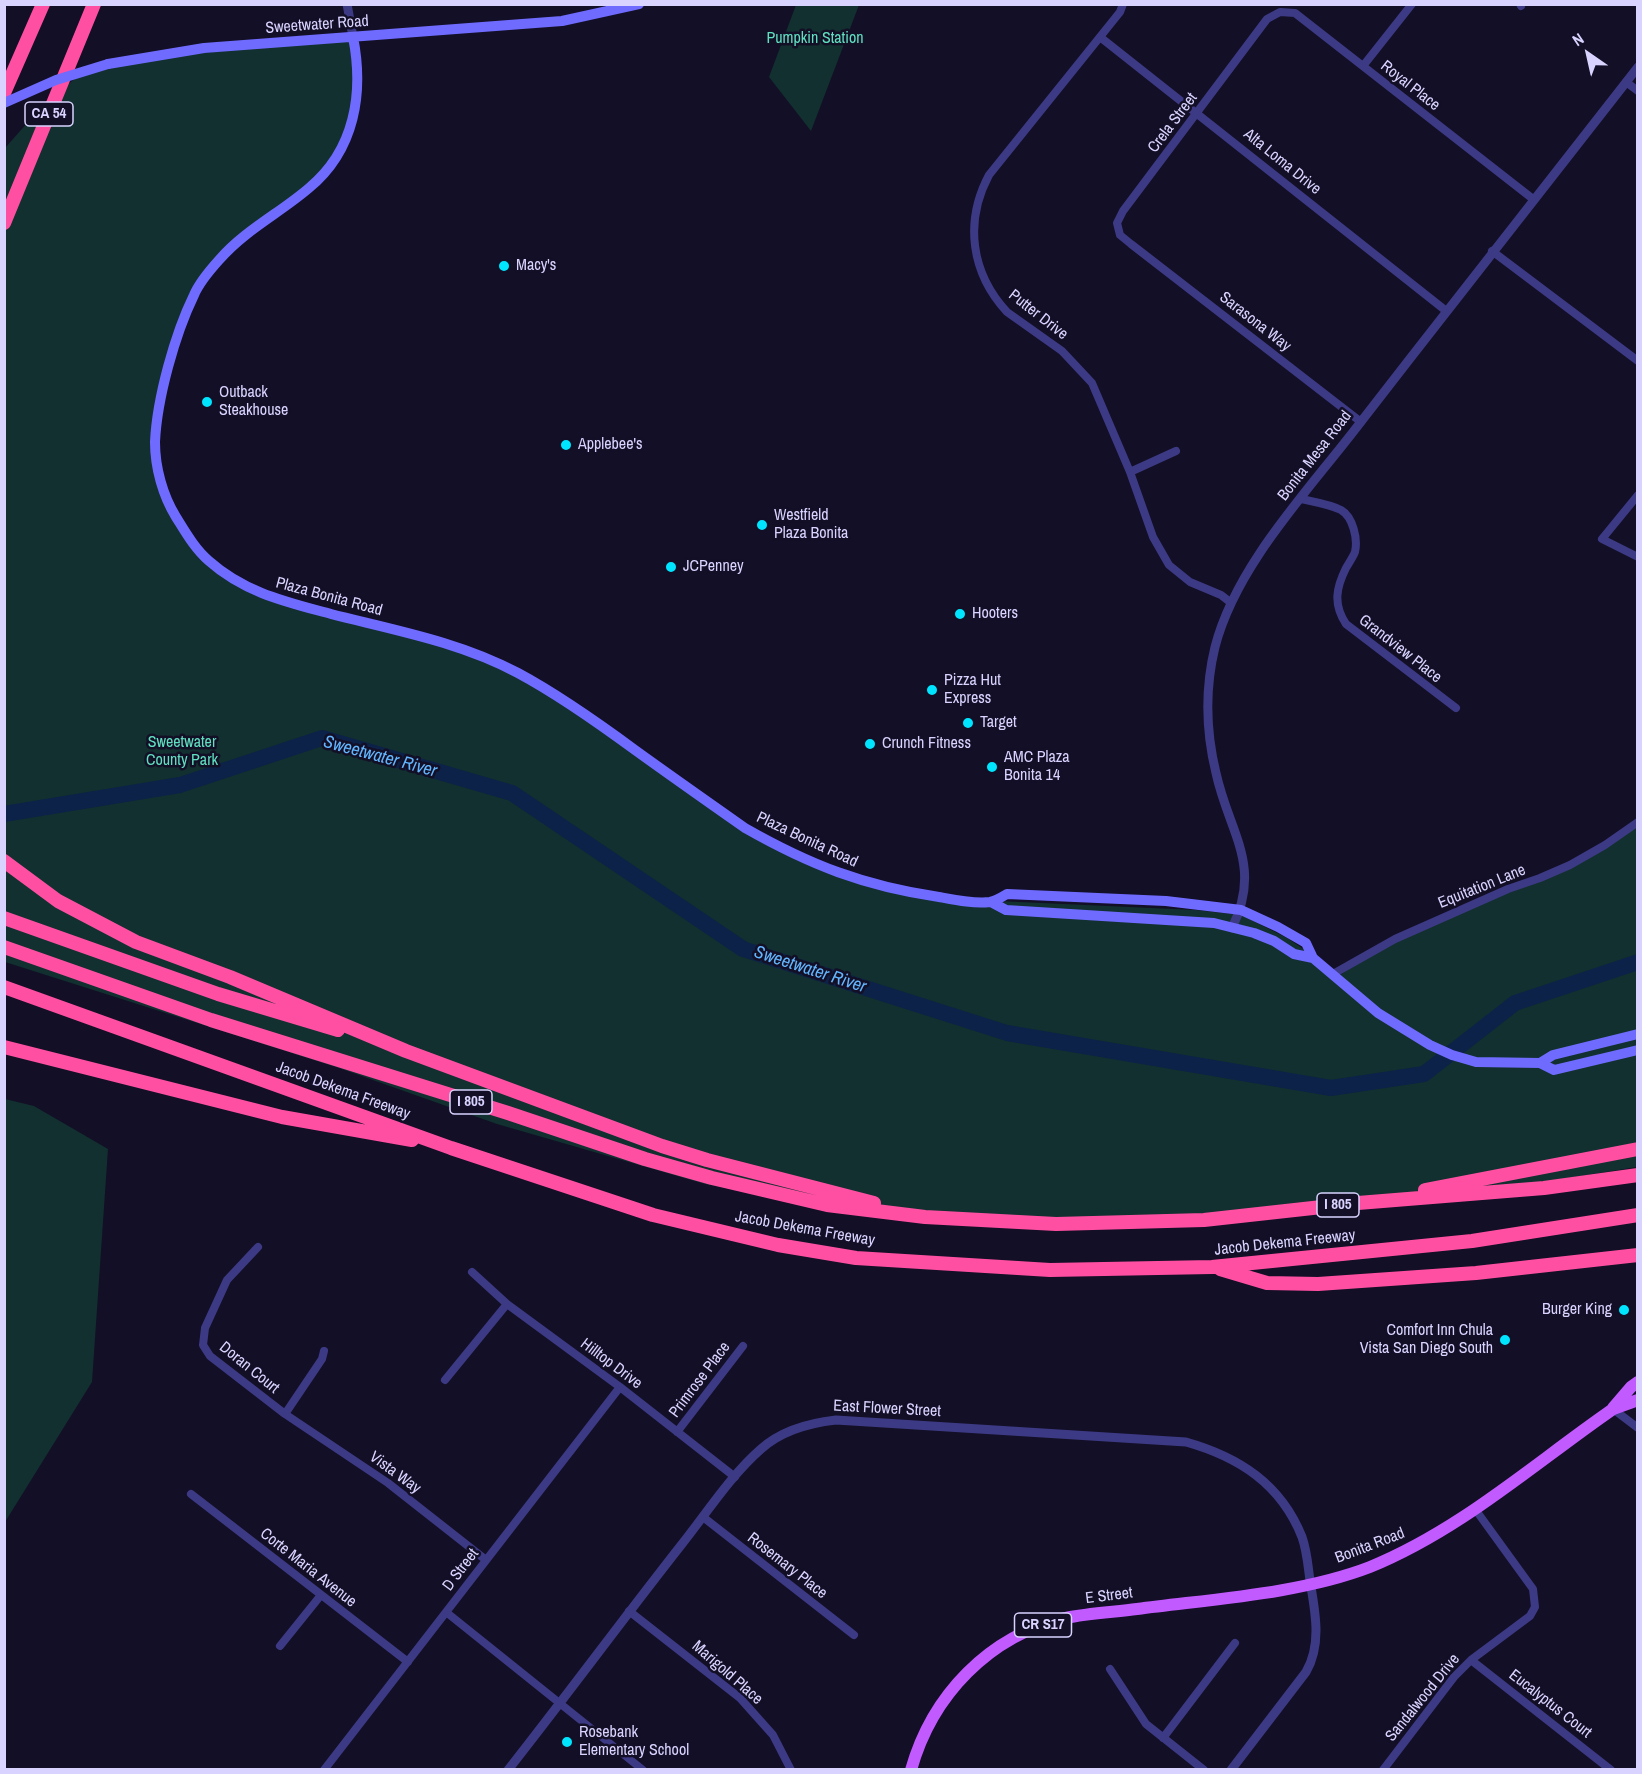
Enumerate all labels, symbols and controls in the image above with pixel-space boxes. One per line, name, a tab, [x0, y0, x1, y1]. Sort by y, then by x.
street label: Sweetwater Road	[265, 12, 369, 38]
north arrow	[1558, 24, 1618, 84]
text: N	[1568, 27, 1588, 51]
park label: Pumpkin Station	[766, 29, 864, 49]
street label: Royal Place	[1377, 57, 1443, 115]
street label: Crela Street	[1144, 89, 1202, 157]
road number: CA 54	[25, 102, 73, 126]
street label: Alta Loma Drive	[1239, 125, 1325, 199]
place label: Macy's	[516, 256, 556, 276]
marker: Macy's	[497, 259, 511, 273]
street label: Putter Drive	[1005, 286, 1071, 344]
street label: Sarasona Way	[1215, 288, 1295, 356]
place label: Outback Steakhouse	[219, 383, 288, 421]
marker: Outback Steakhouse	[200, 395, 214, 409]
street label: Bonita Mesa Road	[1274, 407, 1356, 505]
place label: Applebee's	[578, 435, 643, 455]
marker: Applebee's	[559, 438, 573, 452]
place label: Westfield Plaza Bonita	[774, 506, 848, 544]
marker: Westfield Plaza Bonita	[755, 518, 769, 532]
place label: JCPenney	[683, 557, 744, 577]
marker: JCPenney	[664, 560, 678, 574]
street label: Plaza Bonita Road	[274, 574, 384, 620]
place label: Hooters	[972, 604, 1018, 624]
marker: Hooters	[953, 607, 967, 621]
street label: Grandview Place	[1355, 611, 1445, 687]
place label: Pizza Hut Express	[944, 671, 1001, 709]
marker: Pizza Hut Express	[925, 683, 939, 697]
place label: Target	[980, 713, 1017, 733]
marker: Target	[961, 716, 975, 730]
water label: Sweetwater River	[321, 731, 439, 783]
park label: Sweetwater County Park	[146, 733, 218, 771]
place label: Crunch Fitness	[882, 734, 971, 754]
marker: Crunch Fitness	[863, 737, 877, 751]
place label: AMC Plaza Bonita 14	[1004, 748, 1070, 786]
marker: AMC Plaza Bonita 14	[985, 760, 999, 774]
street label: Plaza Bonita Road	[753, 808, 861, 872]
street label: Equitation Lane	[1435, 861, 1529, 913]
water label: Sweetwater River	[751, 942, 869, 998]
street label: Jacob Dekema Freeway	[273, 1058, 413, 1124]
road number: I 805	[450, 1090, 492, 1114]
road number: I 805	[1317, 1193, 1359, 1217]
street label: Jacob Dekema Freeway	[734, 1207, 876, 1251]
street label: Jacob Dekema Freeway	[1214, 1226, 1356, 1260]
place label: Burger King	[1542, 1300, 1612, 1320]
marker: Burger King	[1617, 1303, 1631, 1317]
place label: Comfort Inn Chula Vista San Diego South	[1360, 1321, 1493, 1359]
marker: Comfort Inn Chula Vista San Diego South	[1498, 1333, 1512, 1347]
street label: Hilltop Drive	[576, 1335, 646, 1393]
street label: Doran Court	[215, 1338, 283, 1398]
street label: Primrose Place	[665, 1338, 735, 1422]
street label: East Flower Street	[833, 1397, 941, 1421]
street label: Vista Way	[365, 1448, 425, 1498]
street label: Corte Maria Avenue	[256, 1524, 360, 1612]
street label: Bonita Road	[1333, 1524, 1407, 1568]
street label: Rosemary Place	[743, 1529, 831, 1603]
street label: D Street	[439, 1545, 483, 1595]
street label: E Street	[1084, 1584, 1134, 1608]
road number: CR S17	[1014, 1613, 1072, 1637]
street label: Marigold Place	[688, 1637, 766, 1709]
street label: Sandalwood Drive	[1382, 1650, 1464, 1746]
street label: Eucalyptus Court	[1505, 1666, 1595, 1742]
place label: Rosebank Elementary School	[579, 1723, 689, 1761]
marker: Rosebank Elementary School	[560, 1735, 574, 1749]

